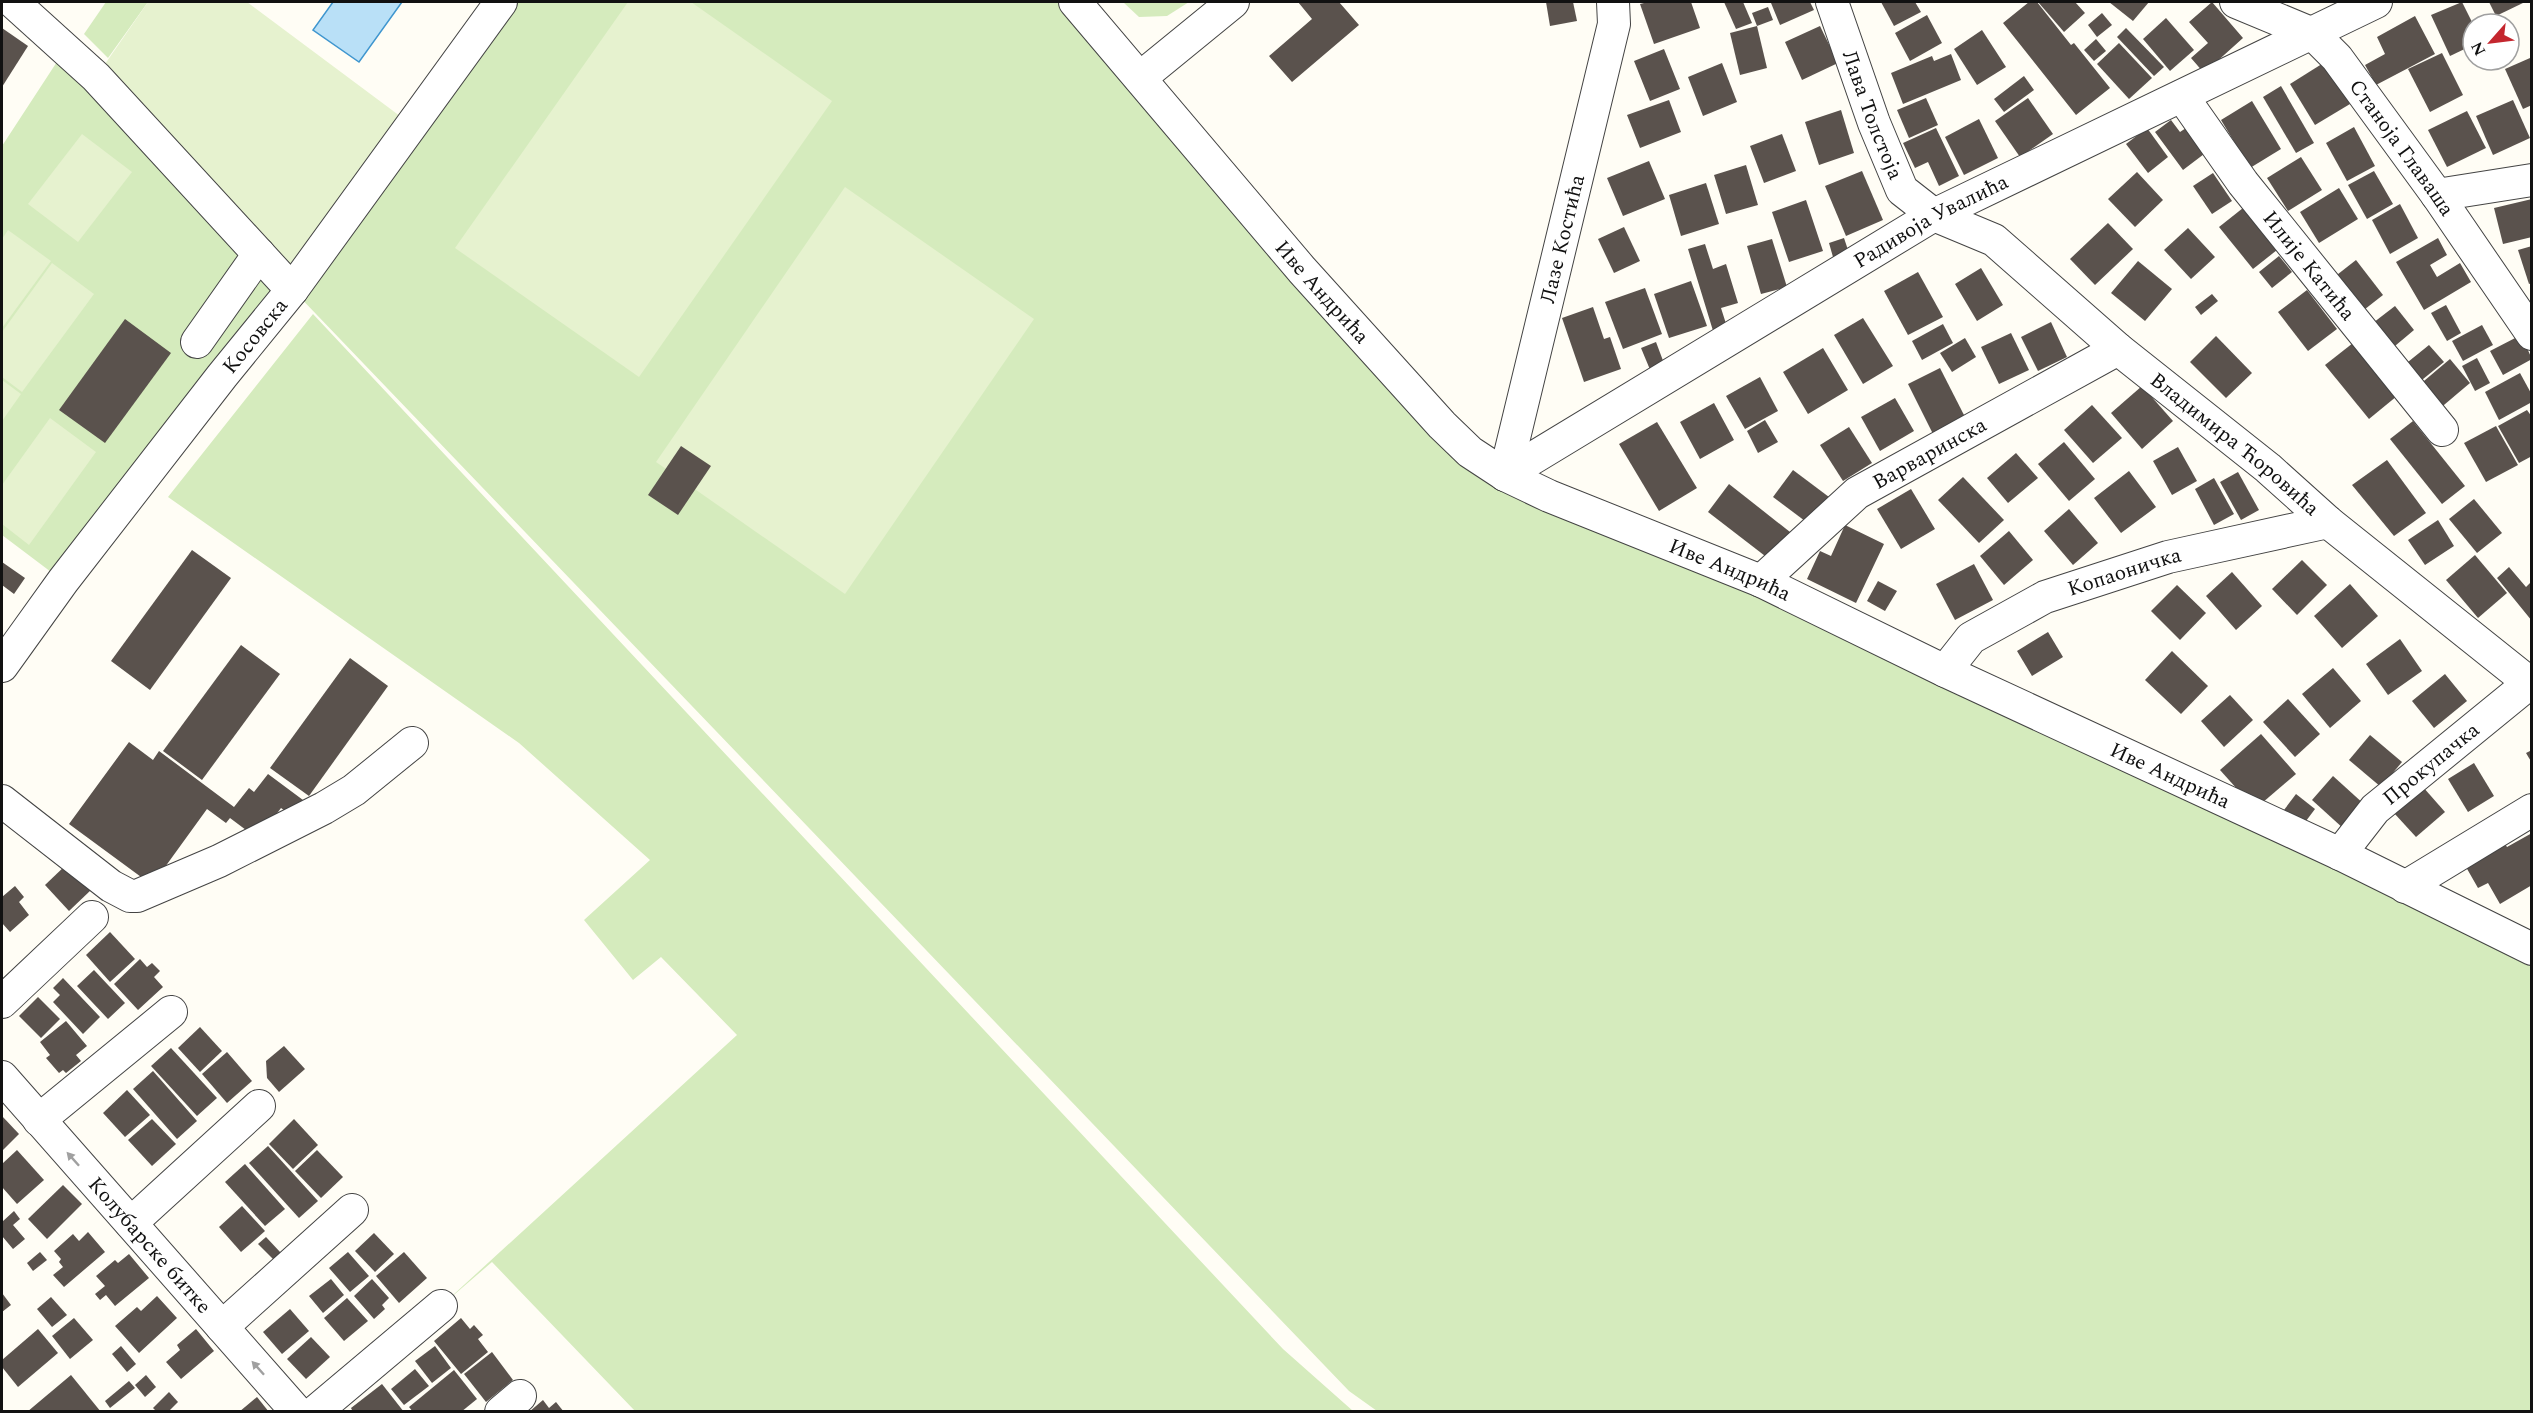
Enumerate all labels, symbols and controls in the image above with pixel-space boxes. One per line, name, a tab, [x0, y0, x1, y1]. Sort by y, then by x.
north arrow	[2461, 12, 2521, 72]
text: N	[2465, 37, 2492, 60]
street label: Лава Толстоја	[1833, 46, 1911, 186]
street label: Станоја Главаша	[2341, 73, 2462, 224]
street label: Радивоја Увалића	[1848, 166, 2015, 277]
street label: Лазе Костића	[1532, 171, 1594, 307]
street label: Илије Катића	[2254, 204, 2363, 329]
street label: Иве Андрића	[1266, 234, 1377, 352]
street label: Косовска	[215, 291, 297, 381]
street label: Владимира Ћоровића	[2142, 365, 2327, 525]
street label: Варваринска	[1867, 409, 1994, 498]
street label: Иве Андрића	[1664, 531, 1797, 611]
street label: Копаоничка	[2064, 539, 2185, 606]
street label: Прокупачка	[2376, 714, 2488, 814]
street label: Иве Андрића	[2104, 734, 2236, 818]
one-way arrow	[67, 1152, 80, 1167]
street label: Колубарске битке	[80, 1170, 219, 1322]
one-way arrow	[252, 1361, 265, 1376]

